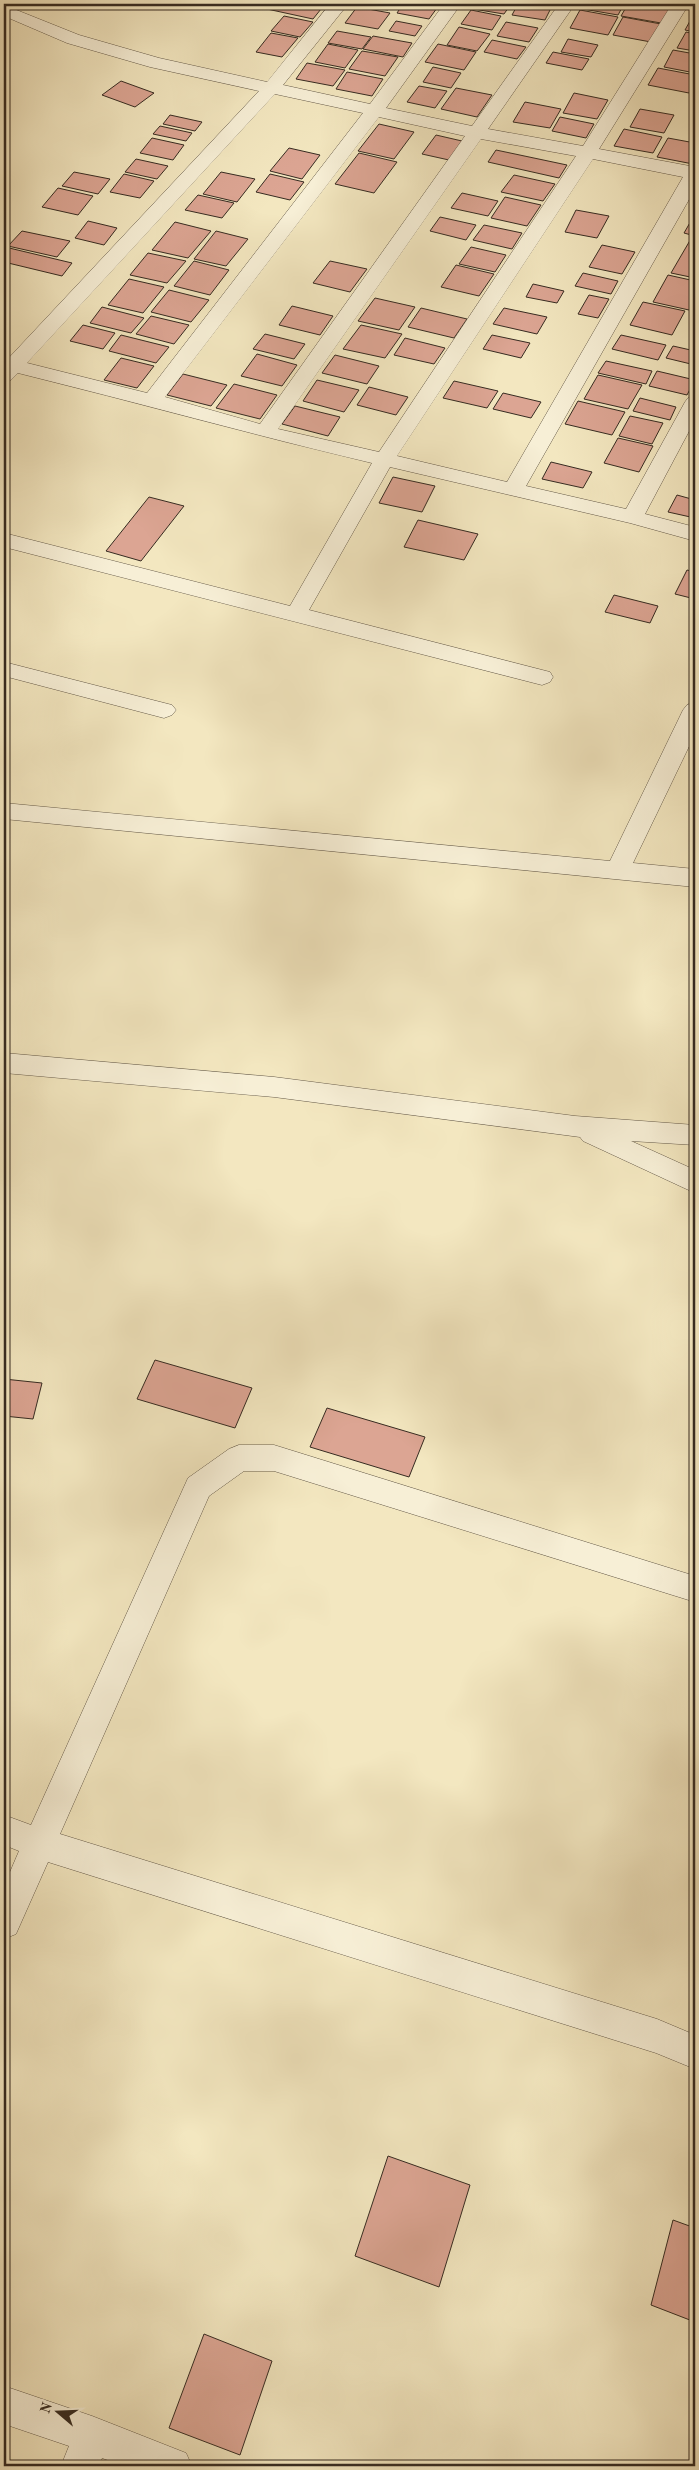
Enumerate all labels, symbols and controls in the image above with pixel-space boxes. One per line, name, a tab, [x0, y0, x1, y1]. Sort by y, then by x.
north arrow	[32, 2388, 82, 2438]
text: N	[38, 2400, 55, 2415]

